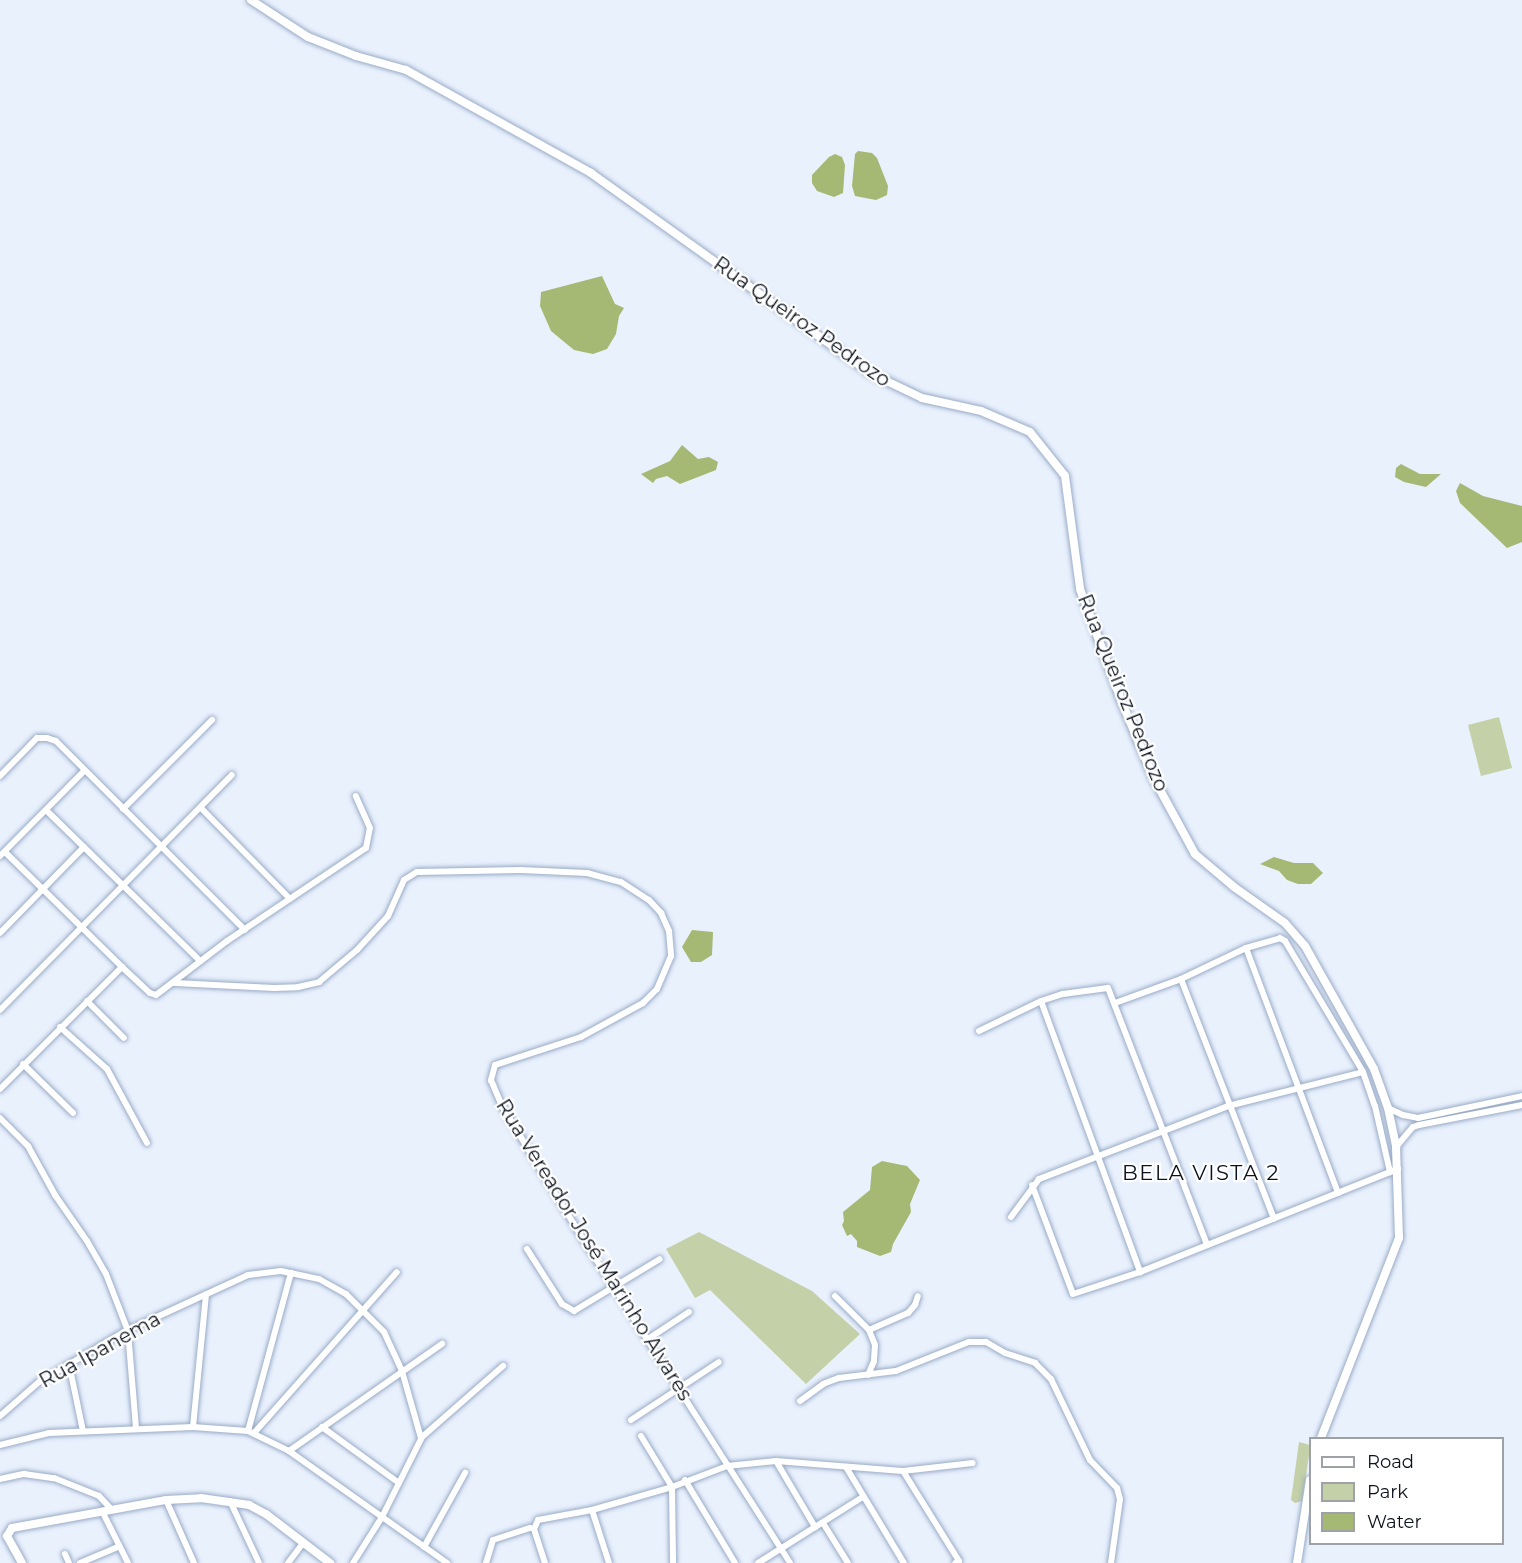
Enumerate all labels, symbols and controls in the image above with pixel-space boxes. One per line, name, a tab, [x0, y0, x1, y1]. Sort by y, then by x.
street label: Rua Queiroz Pedrozo	[709, 252, 895, 392]
street label: Rua Queiroz Pedrozo	[1072, 591, 1174, 795]
street label: Rua Vereador José Marinho Alvares	[491, 1095, 697, 1405]
district label: BELA VISTA 2	[1122, 1160, 1280, 1186]
street label: Rua Ipanema	[35, 1307, 165, 1393]
legend	[1309, 1437, 1504, 1545]
text: Road	[1367, 1451, 1414, 1473]
text: Park	[1367, 1481, 1408, 1503]
text: Water	[1367, 1511, 1422, 1533]

